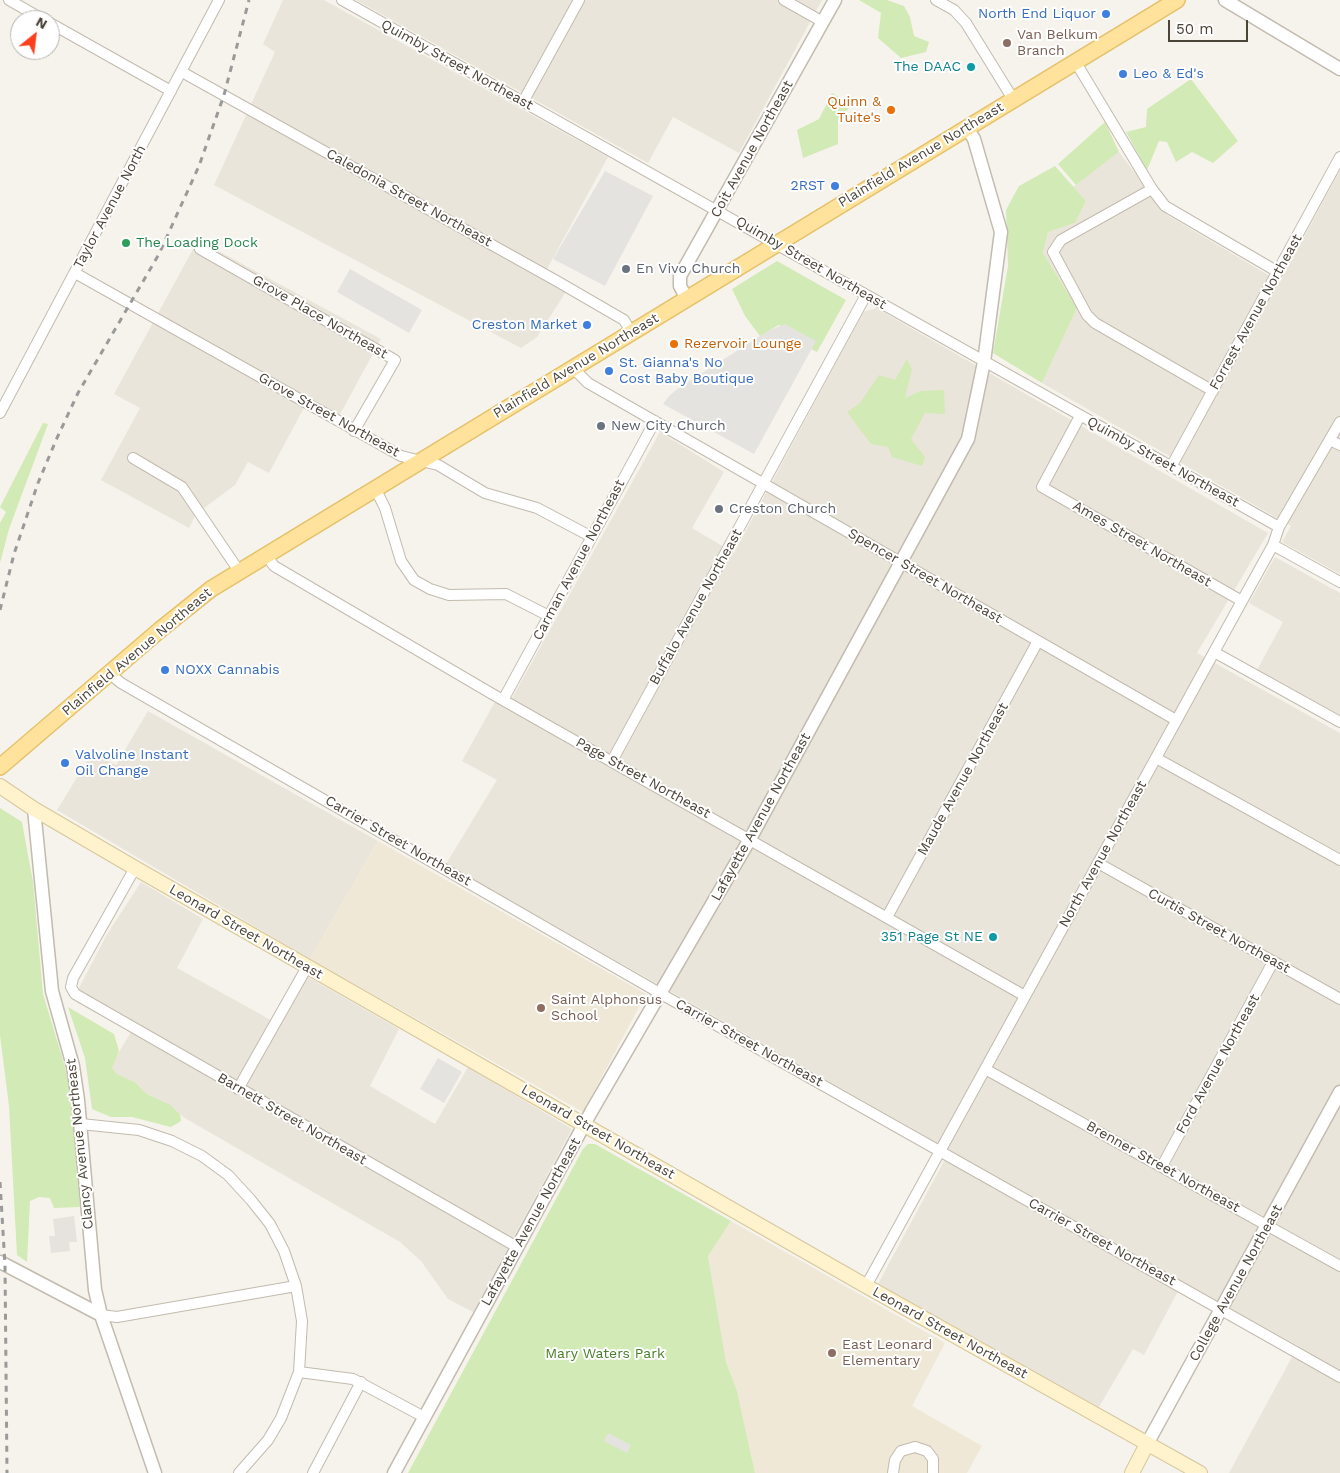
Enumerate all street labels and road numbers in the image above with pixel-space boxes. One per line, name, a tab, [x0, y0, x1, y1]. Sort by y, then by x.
street label: Quimby Street Northeast	[378, 16, 536, 114]
street label: Coit Avenue Northeast	[707, 77, 797, 221]
street label: Plainfield Avenue Northeast	[835, 99, 1007, 211]
street label: Taylor Avenue North	[70, 142, 150, 272]
street label: Caledonia Street Northeast	[323, 145, 495, 251]
street label: Quimby Street Northeast	[733, 213, 889, 313]
street label: Forrest Avenue Northeast	[1206, 231, 1306, 393]
street label: Grove Place Northeast	[249, 271, 391, 363]
street label: Plainfield Avenue Northeast	[490, 310, 662, 422]
street label: Grove Street Northeast	[256, 369, 402, 461]
street label: Quimby Street Northeast	[1084, 413, 1242, 511]
street label: Carman Avenue Northeast	[529, 477, 629, 643]
street label: Ames Street Northeast	[1070, 497, 1214, 591]
street label: Spencer Street Northeast	[845, 525, 1005, 627]
street label: Buffalo Avenue Northeast	[646, 526, 746, 688]
street label: Plainfield Avenue Northeast	[59, 584, 215, 720]
street label: Maude Avenue Northeast	[914, 700, 1012, 858]
street label: Lafayette Avenue Northeast	[708, 730, 814, 904]
street label: Page Street Northeast	[573, 734, 713, 822]
street label: North Avenue Northeast	[1056, 778, 1150, 930]
street label: Carrier Street Northeast	[322, 792, 474, 890]
street label: Leonard Street Northeast	[166, 881, 326, 983]
street label: Curtis Street Northeast	[1145, 885, 1293, 977]
street label: Ford Avenue Northeast	[1173, 991, 1263, 1137]
street label: Carrier Street Northeast	[672, 995, 826, 1091]
street label: Clancy Avenue Northeast	[63, 1058, 97, 1230]
street label: Barnett Street Northeast	[214, 1069, 370, 1169]
street label: Leonard Street Northeast	[518, 1081, 678, 1183]
street label: Brenner Street Northeast	[1083, 1118, 1243, 1216]
street label: Lafayette Avenue Northeast	[478, 1135, 584, 1309]
street label: Carrier Street Northeast	[1025, 1194, 1179, 1290]
street label: College Avenue Northeast	[1186, 1202, 1286, 1364]
street label: Leonard Street Northeast	[869, 1283, 1031, 1383]

